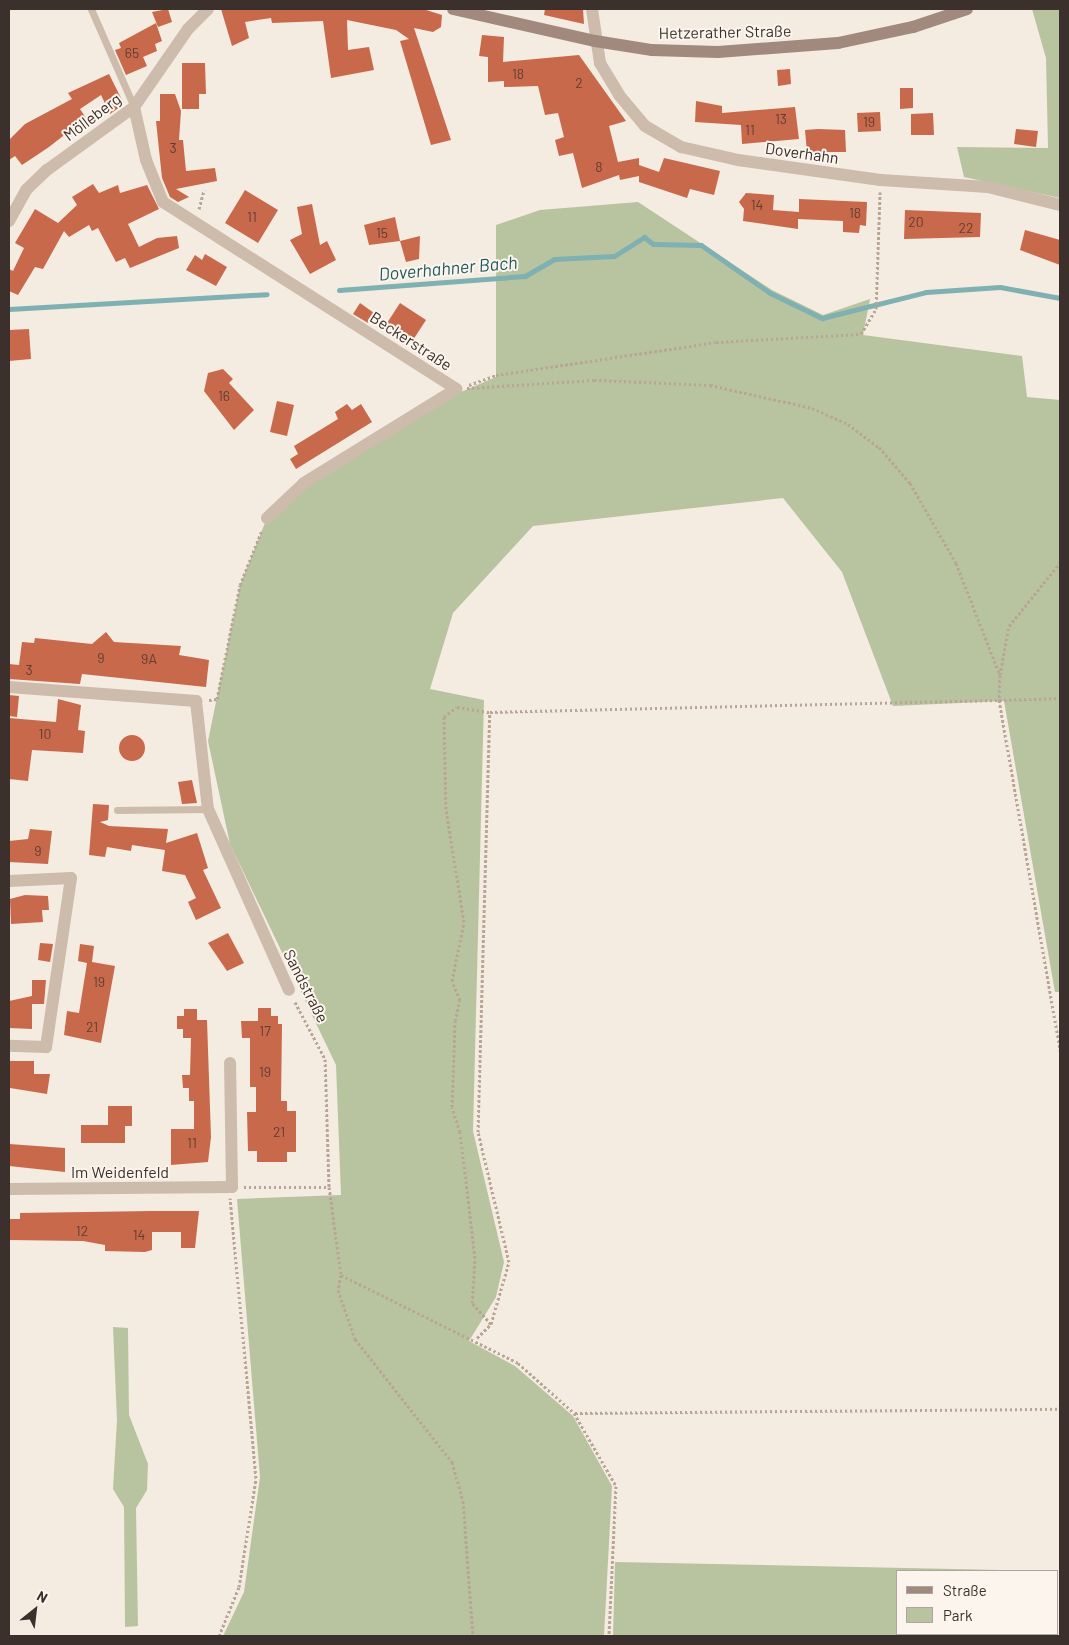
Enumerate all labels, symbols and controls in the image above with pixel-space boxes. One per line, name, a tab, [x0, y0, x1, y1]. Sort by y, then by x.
street label: Hetzerather Straße	[658, 21, 792, 43]
house number: 65	[125, 45, 139, 61]
house number: 18	[512, 66, 524, 82]
house number: 2	[575, 75, 583, 91]
street label: Mölleberg	[59, 89, 125, 145]
house number: 13	[775, 111, 787, 127]
house number: 19	[863, 114, 875, 130]
house number: 11	[745, 122, 755, 138]
street label: Doverhahn	[764, 138, 840, 168]
house number: 3	[169, 140, 177, 156]
house number: 8	[595, 159, 603, 175]
house number: 14	[751, 197, 763, 213]
house number: 18	[849, 205, 861, 221]
house number: 11	[247, 209, 257, 225]
house number: 20	[908, 214, 924, 230]
house number: 22	[958, 220, 974, 236]
house number: 15	[376, 225, 388, 241]
water label: Doverhahner Bach	[378, 251, 518, 285]
street label: Beckerstraße	[366, 307, 456, 375]
house number: 16	[218, 388, 230, 404]
house number: 9	[97, 650, 105, 666]
house number: 9A	[141, 651, 157, 667]
house number: 3	[25, 662, 33, 678]
house number: 10	[39, 726, 51, 742]
house number: 9	[34, 843, 42, 859]
street label: Sandstraße	[279, 946, 333, 1026]
house number: 19	[93, 974, 105, 990]
house number: 21	[86, 1019, 98, 1035]
house number: 17	[259, 1023, 271, 1039]
house number: 19	[259, 1064, 271, 1080]
house number: 21	[273, 1124, 285, 1140]
house number: 11	[187, 1135, 197, 1151]
street label: Im Weidenfeld	[71, 1162, 169, 1182]
house number: 12	[76, 1223, 88, 1239]
house number: 14	[133, 1227, 145, 1243]
legend	[896, 1570, 1059, 1635]
text: Straße	[943, 1581, 987, 1599]
north arrow	[10, 1585, 60, 1635]
text: N	[34, 1587, 51, 1606]
text: Park	[943, 1606, 972, 1624]

